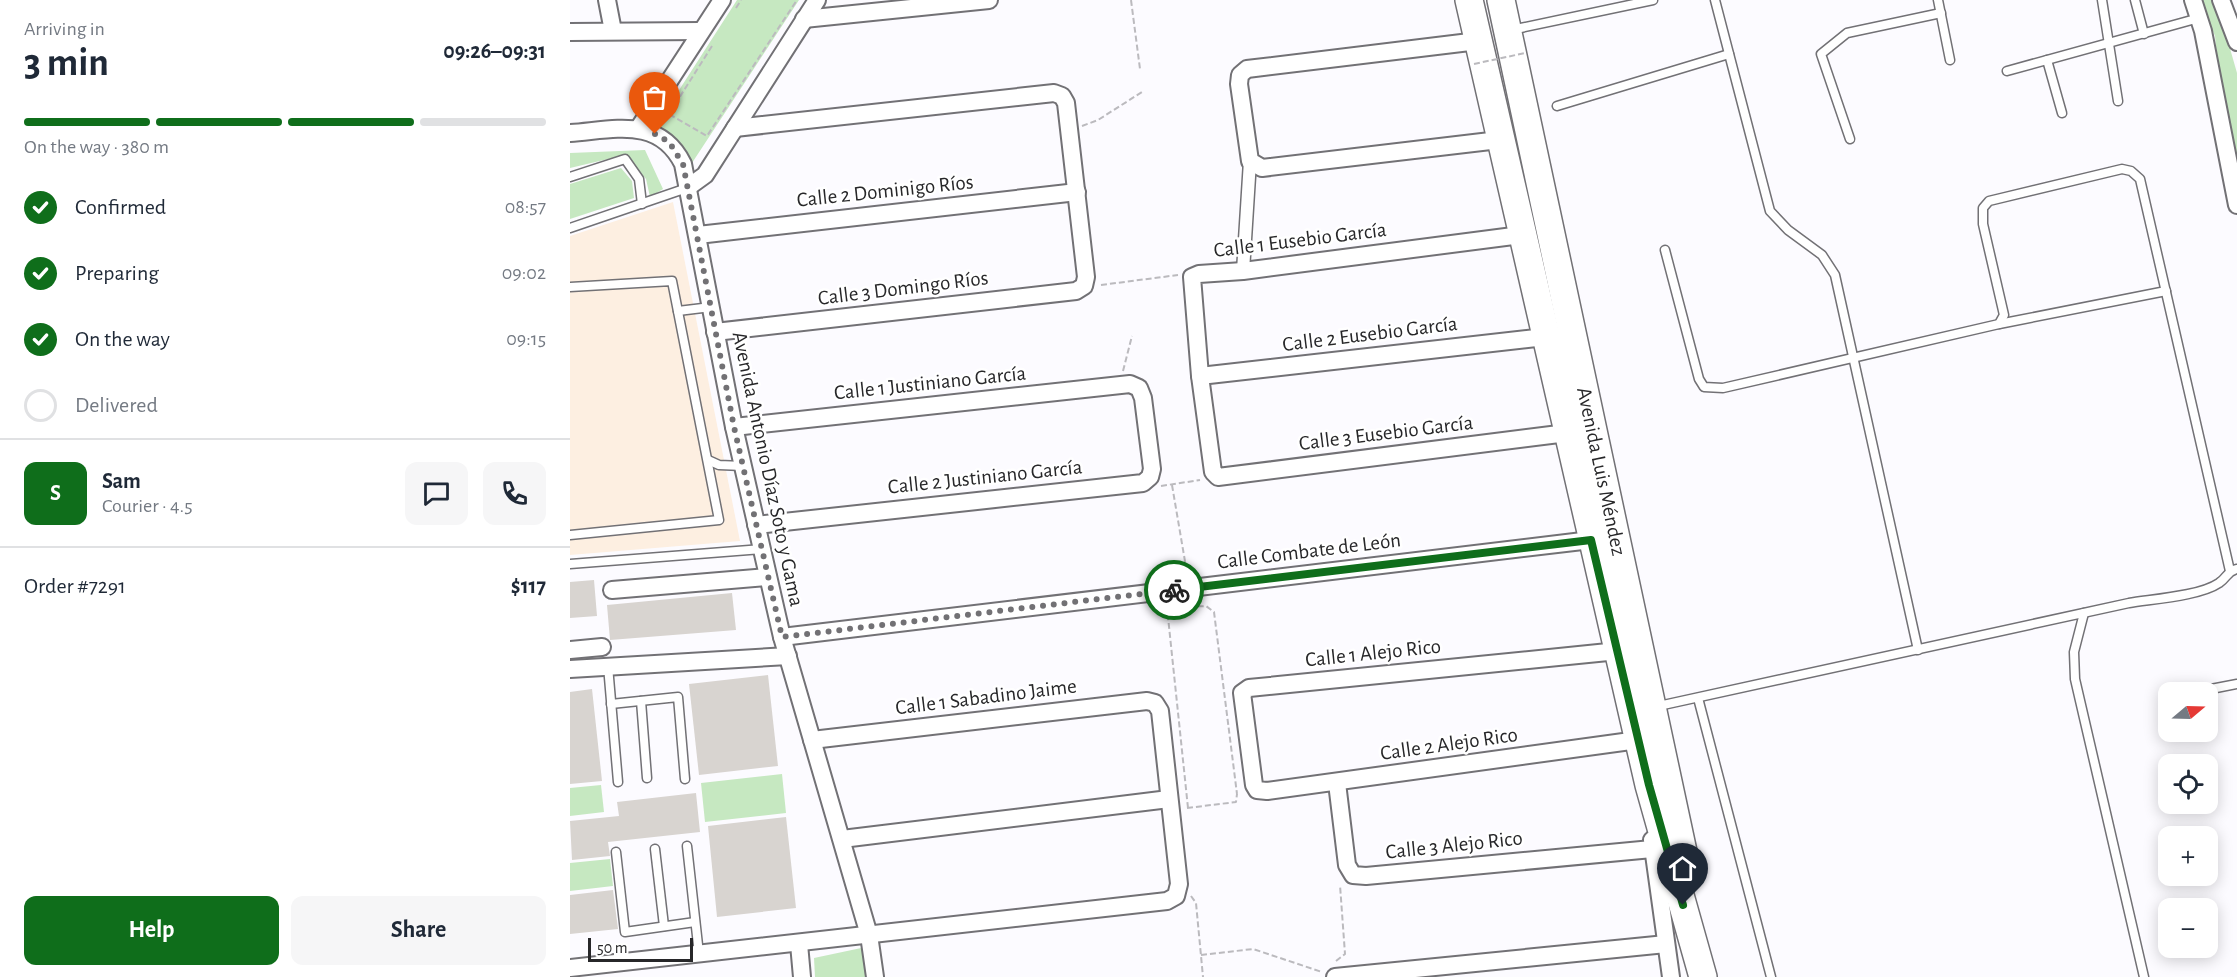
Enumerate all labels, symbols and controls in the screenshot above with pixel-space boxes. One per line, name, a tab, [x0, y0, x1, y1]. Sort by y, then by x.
text: Arriving in	[24, 19, 105, 39]
text: 09:26–09:31	[443, 40, 546, 62]
text: 3 min	[24, 44, 109, 83]
pin	[629, 72, 680, 134]
icon: bag	[638, 81, 671, 114]
text: On the way · 380 m	[24, 137, 169, 157]
street label: Calle 2 Dominigo Ríos	[796, 171, 974, 211]
icon: check	[24, 191, 57, 224]
text: Confirmed	[75, 196, 166, 218]
text: 08:57	[505, 197, 546, 217]
street label: Calle 1 Eusebio García	[1212, 219, 1388, 261]
icon: check	[24, 257, 57, 290]
text: Preparing	[75, 262, 159, 284]
text: 09:02	[502, 263, 546, 283]
street label: Calle 3 Domingo Ríos	[817, 267, 989, 309]
street label: Calle 2 Eusebio García	[1281, 313, 1459, 355]
icon: check	[24, 323, 57, 356]
text: On the way	[75, 328, 170, 350]
text: 09:15	[506, 329, 546, 349]
street label: Avenida Antonio Díaz Soto y Gama	[729, 330, 807, 609]
street label: Calle 1 Justiniano García	[833, 362, 1027, 404]
street label: Avenida Luis Méndez	[1574, 385, 1630, 558]
text: Delivered	[75, 394, 158, 416]
street label: Calle 3 Eusebio García	[1298, 412, 1475, 454]
street label: Calle 2 Justiniano García	[887, 456, 1083, 498]
button: chat	[405, 462, 468, 525]
button: phone	[483, 462, 546, 525]
text: Sam	[102, 470, 141, 492]
text: S	[50, 482, 61, 504]
text: Courier · 4.5	[102, 496, 193, 516]
street label: Calle Combate de León	[1216, 529, 1402, 573]
courier	[1144, 560, 1204, 620]
icon: bike	[1158, 574, 1191, 607]
text: Order #7291	[24, 575, 126, 597]
text: $117	[511, 575, 546, 597]
street label: Calle 1 Alejo Rico	[1304, 635, 1442, 671]
street label: Calle 1 Sabadino Jaime	[894, 675, 1078, 719]
north arrow	[2158, 682, 2218, 742]
map controls	[2158, 682, 2218, 958]
street label: Calle 2 Alejo Rico	[1379, 724, 1519, 764]
button: locate	[2158, 754, 2218, 814]
button: +	[2158, 826, 2218, 886]
street label: Calle 3 Alejo Rico	[1384, 827, 1524, 863]
pin	[1657, 843, 1708, 905]
icon: home	[1666, 852, 1699, 885]
button: Help	[24, 896, 279, 965]
button: Share	[291, 896, 546, 965]
button: −	[2158, 898, 2218, 958]
scale bar	[588, 935, 693, 962]
text: 50 m	[597, 940, 628, 956]

